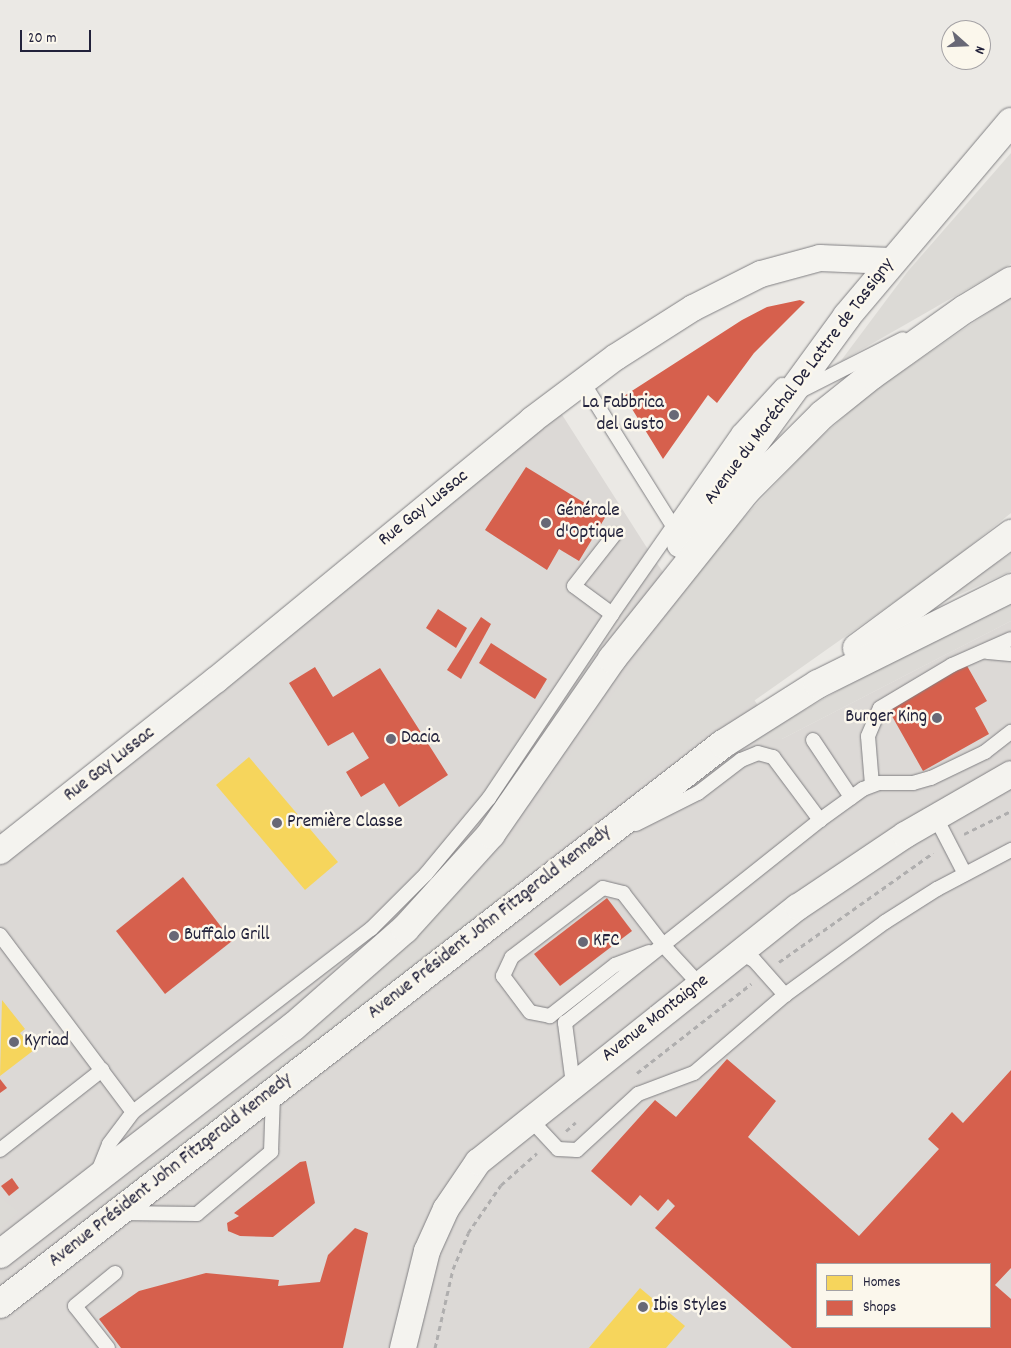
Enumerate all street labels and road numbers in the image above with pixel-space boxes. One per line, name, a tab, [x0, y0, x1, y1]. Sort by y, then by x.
street label: Avenue du Maréchal De Lattre de Tassigny	[700, 254, 900, 510]
street label: Rue Gay Lussac	[374, 466, 474, 552]
street label: Rue Gay Lussac	[60, 722, 160, 808]
street label: Avenue Président John Fitzgerald Kennedy	[364, 821, 616, 1025]
street label: Avenue Montaigne	[598, 970, 714, 1068]
street label: Avenue Président John Fitzgerald Kennedy	[45, 1069, 297, 1273]

